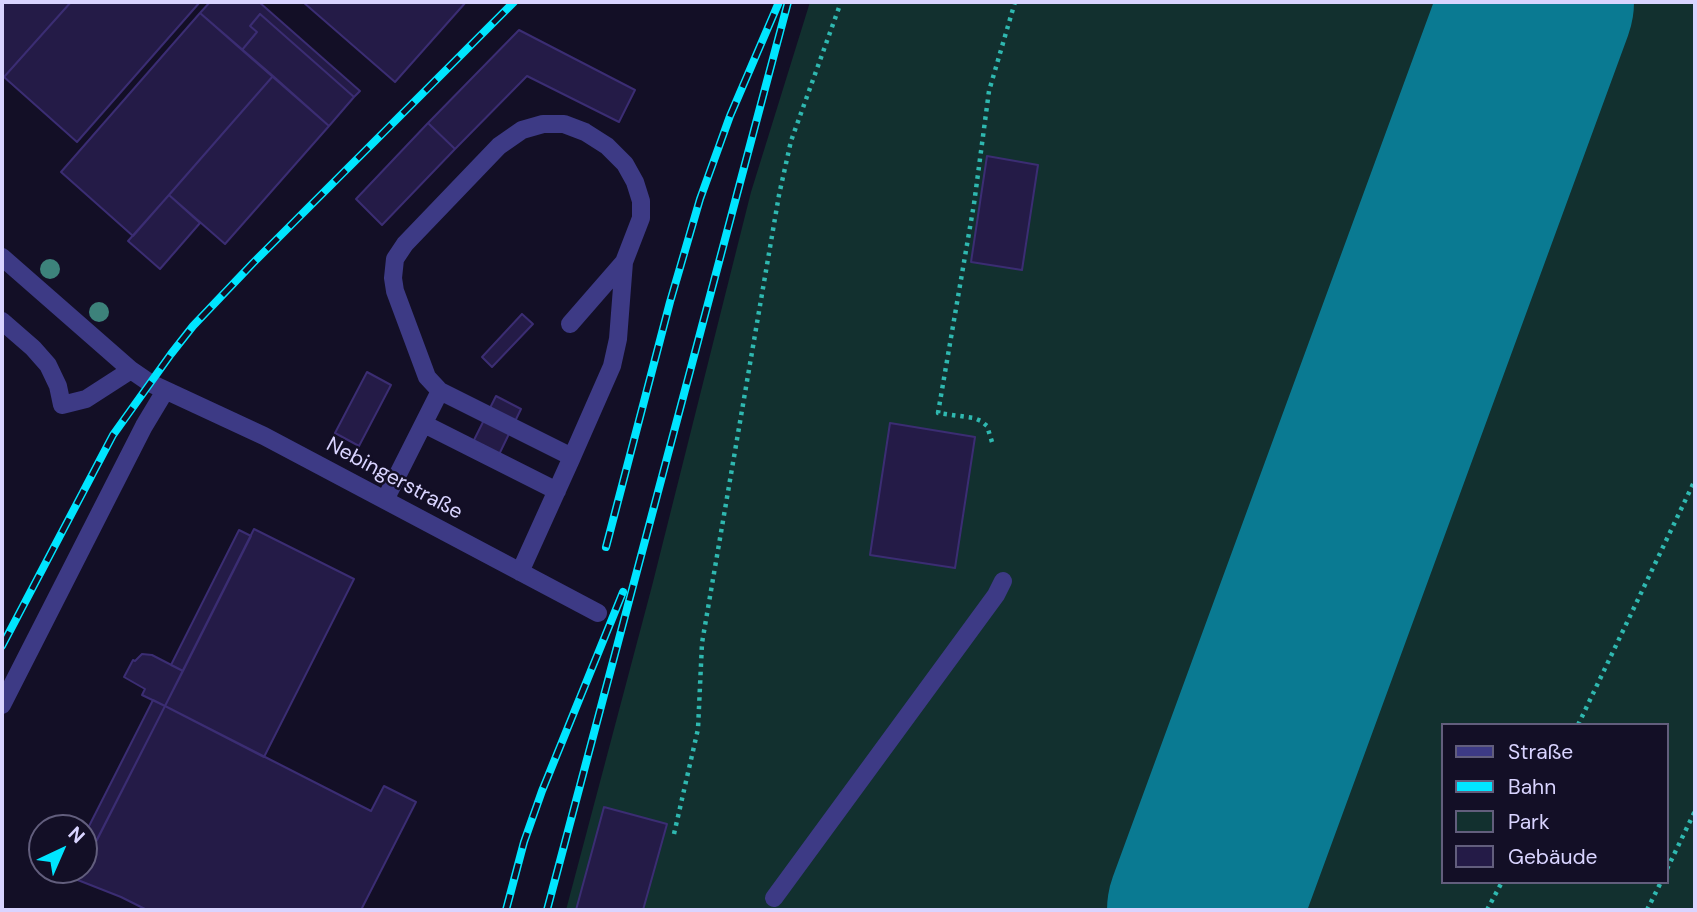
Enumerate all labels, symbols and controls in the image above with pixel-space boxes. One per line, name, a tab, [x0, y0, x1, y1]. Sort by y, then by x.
street label: Nebingerstraße	[322, 433, 466, 525]
legend	[1442, 723, 1669, 884]
text: Straße	[1508, 738, 1573, 766]
text: Bahn	[1508, 773, 1556, 801]
text: Park	[1508, 808, 1549, 836]
north arrow	[28, 814, 98, 884]
text: N	[63, 821, 90, 849]
text: Gebäude	[1508, 843, 1598, 871]

